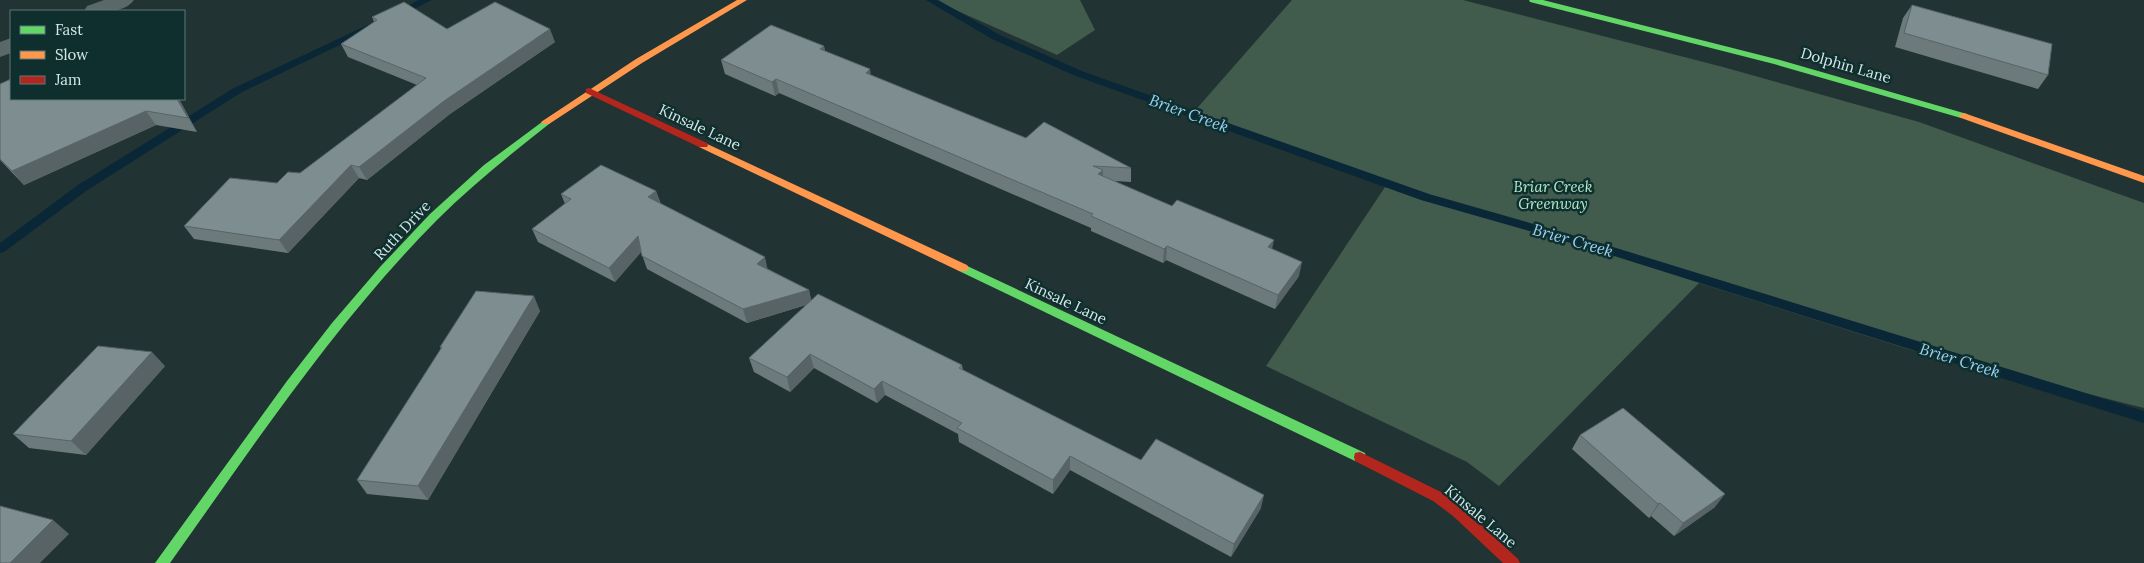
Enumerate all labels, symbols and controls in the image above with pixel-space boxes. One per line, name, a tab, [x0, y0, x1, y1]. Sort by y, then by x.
legend	[10, 10, 185, 100]
text: Fast	[55, 20, 83, 39]
street label: Dolphin Lane	[1799, 43, 1893, 87]
text: Slow	[55, 45, 88, 64]
text: Jam	[54, 70, 82, 89]
water label: Brier Creek	[1147, 89, 1231, 137]
street label: Kinsale Lane	[656, 100, 744, 154]
park label: Briar Creek Greenway	[1513, 177, 1593, 213]
street label: Ruth Drive	[370, 196, 434, 264]
water label: Brier Creek	[1530, 219, 1616, 261]
street label: Kinsale Lane	[1022, 274, 1110, 328]
water label: Brier Creek	[1917, 338, 2003, 382]
street label: Kinsale Lane	[1441, 480, 1521, 552]

